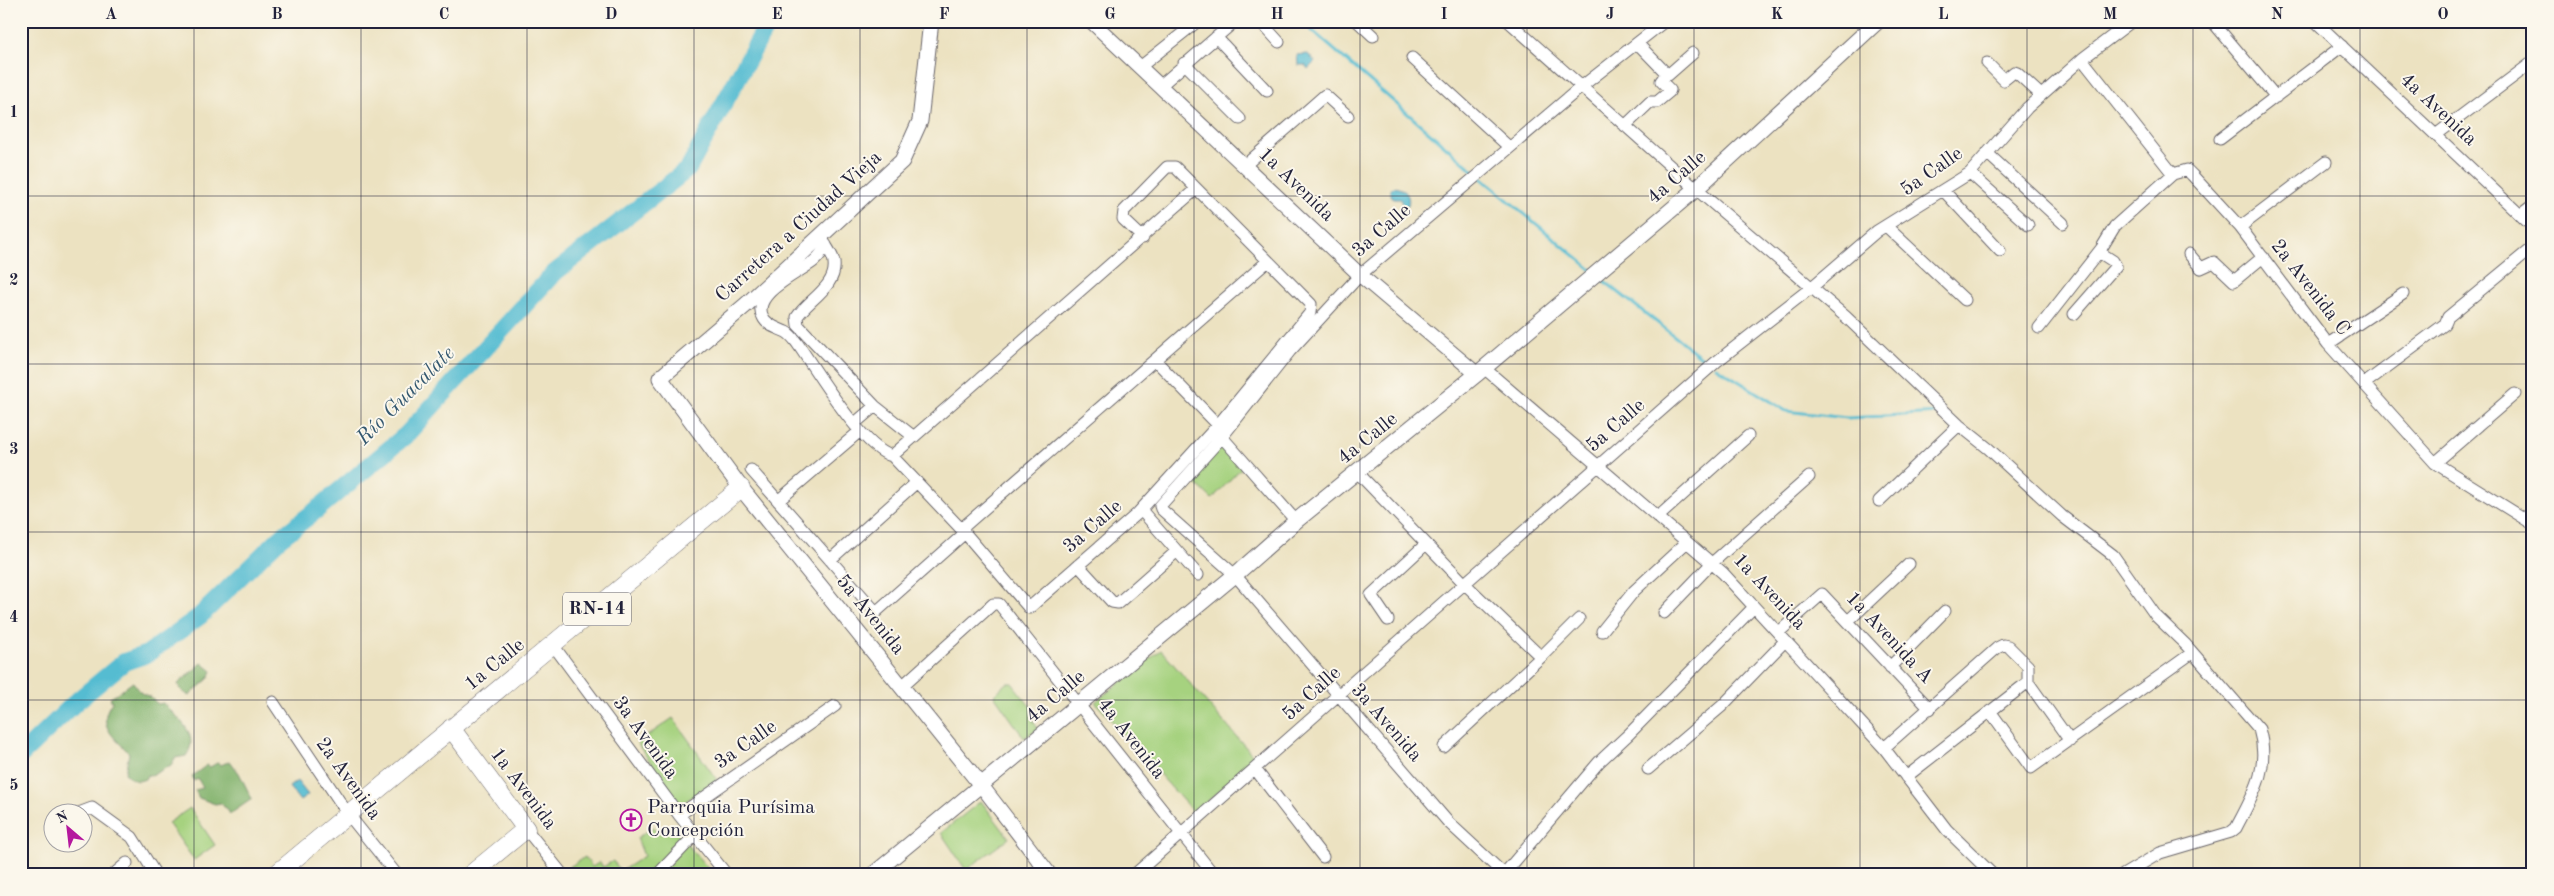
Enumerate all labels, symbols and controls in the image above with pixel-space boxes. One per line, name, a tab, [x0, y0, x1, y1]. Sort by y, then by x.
text: A	[105, 7, 117, 23]
text: B	[271, 7, 283, 23]
text: C	[439, 7, 449, 23]
text: D	[605, 7, 617, 23]
text: E	[771, 7, 783, 23]
text: F	[939, 7, 950, 23]
text: G	[1104, 7, 1116, 23]
text: H	[1270, 7, 1284, 23]
text: I	[1440, 7, 1448, 23]
text: J	[1606, 7, 1615, 23]
text: K	[1771, 7, 1783, 23]
text: L	[1938, 7, 1949, 23]
text: M	[2103, 7, 2117, 23]
text: N	[2271, 7, 2284, 23]
text: O	[2437, 7, 2449, 23]
street label: 4a Avenida	[2396, 70, 2480, 150]
text: 1	[9, 105, 19, 121]
street label: 1a Avenida	[1254, 144, 1338, 226]
street label: 5a Calle	[1897, 144, 1967, 200]
street label: Carretera a Ciudad Vieja	[712, 147, 886, 307]
street label: 4a Calle	[1644, 147, 1710, 209]
street label: 3a Calle	[1349, 200, 1415, 262]
street label: 2a Avenida C	[2267, 236, 2353, 340]
text: 2	[9, 273, 19, 289]
water label: Río Guacalate	[352, 343, 459, 450]
street label: 5a Calle	[1583, 395, 1649, 457]
street label: 4a Calle	[1334, 409, 1402, 469]
text: 3	[9, 442, 19, 458]
street label: 3a Calle	[1060, 496, 1126, 558]
street label: 1a Avenida	[1729, 550, 1809, 634]
street label: 5a Avenida	[832, 571, 908, 659]
street label: 1a Avenida A	[1842, 588, 1936, 688]
road number: RN-14	[563, 592, 631, 626]
text: 4	[9, 610, 19, 626]
street label: 1a Calle	[461, 635, 529, 695]
street label: 5a Calle	[1279, 663, 1345, 725]
street label: 4a Calle	[1023, 667, 1089, 727]
street label: 3a Avenida	[1347, 680, 1425, 766]
street label: 3a Avenida	[609, 693, 681, 783]
street label: 4a Avenida	[1093, 695, 1169, 783]
street label: 3a Calle	[711, 717, 781, 773]
street label: 2a Avenida	[312, 734, 384, 824]
street label: 1a Avenida	[486, 744, 560, 834]
text: 5	[9, 778, 19, 794]
place label: Parroquia Purísima Concepción	[647, 798, 815, 841]
north arrow	[42, 804, 92, 854]
church icon: Parroquia Purísima Concepción	[619, 808, 643, 832]
text: N	[54, 809, 71, 826]

